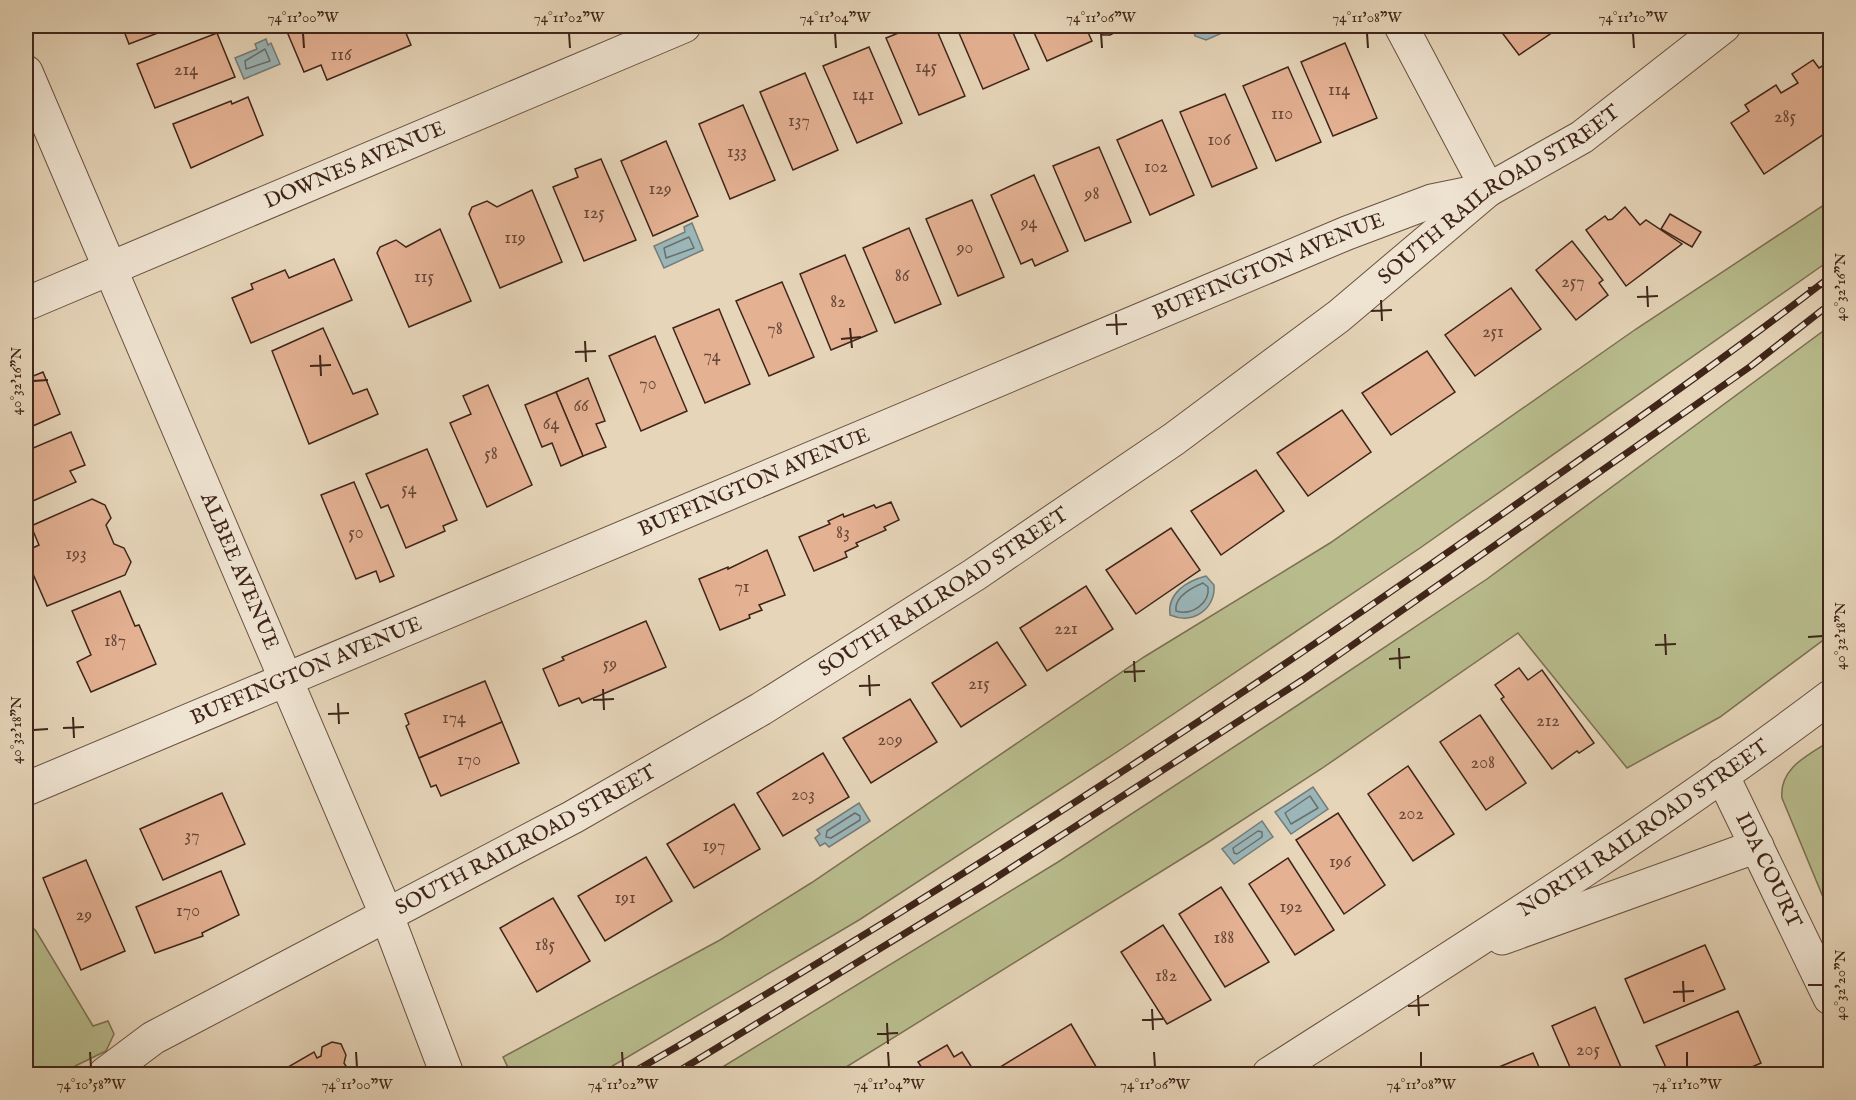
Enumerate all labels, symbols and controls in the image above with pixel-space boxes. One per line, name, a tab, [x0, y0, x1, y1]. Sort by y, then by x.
text: 74°11'00"W	[268, 8, 339, 27]
text: 74°11'02"W	[534, 8, 605, 27]
text: 74°11'04"W	[800, 8, 871, 27]
text: 74°11'06"W	[1066, 8, 1137, 27]
text: 74°11'08"W	[1332, 8, 1402, 27]
text: 74°11'10"W	[1598, 8, 1668, 27]
house number: 116	[330, 44, 352, 67]
house number: 145	[915, 56, 937, 79]
house number: 214	[174, 59, 198, 82]
house number: 114	[1328, 79, 1350, 102]
house number: 141	[852, 84, 874, 107]
street label: SOUTH RAILROAD STREET	[1372, 99, 1626, 291]
house number: 110	[1271, 103, 1293, 126]
house number: 285	[1774, 106, 1796, 129]
house number: 137	[788, 110, 810, 133]
street label: DOWNES AVENUE	[260, 115, 450, 215]
house number: 106	[1207, 129, 1231, 152]
house number: 133	[727, 141, 747, 164]
house number: 102	[1144, 156, 1168, 179]
house number: 129	[648, 178, 672, 201]
house number: 98	[1084, 183, 1099, 206]
house number: 125	[583, 202, 605, 225]
street label: BUFFINGTON AVENUE	[1149, 207, 1388, 327]
house number: 94	[1020, 212, 1037, 235]
house number: 119	[504, 227, 526, 250]
house number: 90	[956, 237, 973, 260]
text: 40°32'16"N	[1831, 253, 1850, 321]
house number: 86	[895, 265, 910, 288]
house number: 115	[414, 266, 434, 289]
house number: 257	[1561, 271, 1585, 294]
house number: 82	[830, 291, 846, 314]
house number: 78	[767, 318, 783, 341]
house number: 251	[1482, 321, 1504, 344]
house number: 74	[703, 345, 721, 368]
text: 40°32'16"N	[7, 347, 26, 415]
house number: 70	[639, 373, 657, 396]
house number: 66	[573, 395, 589, 418]
house number: 64	[543, 413, 559, 436]
street label: BUFFINGTON AVENUE	[634, 422, 874, 543]
house number: 58	[484, 443, 498, 466]
house number: 54	[401, 478, 417, 501]
street label: ALBEE AVENUE	[194, 487, 285, 654]
street label: SOUTH RAILROAD STREET	[813, 501, 1074, 683]
house number: 50	[348, 522, 364, 545]
house number: 83	[836, 522, 850, 545]
house number: 193	[65, 543, 87, 566]
house number: 71	[734, 576, 750, 599]
text: 40°32'18"N	[1831, 602, 1850, 670]
street label: BUFFINGTON AVENUE	[186, 610, 426, 732]
house number: 221	[1054, 618, 1078, 641]
house number: 187	[104, 630, 126, 653]
house number: 59	[603, 653, 617, 676]
house number: 215	[968, 673, 990, 696]
text: 40°32'18"N	[7, 696, 26, 764]
house number: 174	[442, 707, 466, 730]
house number: 212	[1536, 710, 1560, 733]
house number: 209	[877, 729, 903, 752]
street label: NORTH RAILROAD STREET	[1513, 733, 1775, 923]
house number: 170	[457, 749, 481, 772]
house number: 208	[1471, 752, 1495, 775]
street label: SOUTH RAILROAD STREET	[391, 758, 662, 922]
house number: 203	[791, 784, 815, 807]
house number: 202	[1398, 803, 1424, 826]
street label: IDA COURT	[1729, 808, 1808, 933]
house number: 37	[184, 825, 200, 848]
house number: 197	[703, 835, 725, 858]
house number: 196	[1329, 851, 1351, 874]
house number: 191	[614, 887, 636, 910]
house number: 192	[1279, 896, 1303, 919]
house number: 170	[176, 900, 200, 923]
house number: 29	[76, 904, 92, 927]
house number: 188	[1214, 927, 1234, 950]
house number: 185	[535, 934, 556, 957]
text: 40°32'20"N	[1831, 949, 1850, 1021]
house number: 182	[1155, 965, 1177, 988]
house number: 205	[1576, 1039, 1600, 1062]
text: 74°10'58"W	[56, 1075, 126, 1094]
text: 74°11'00"W	[322, 1075, 393, 1094]
text: 74°11'02"W	[588, 1075, 659, 1094]
text: 74°11'04"W	[854, 1075, 925, 1094]
text: 74°11'06"W	[1120, 1075, 1191, 1094]
text: 74°11'08"W	[1386, 1075, 1456, 1094]
text: 74°11'10"W	[1652, 1075, 1722, 1094]

